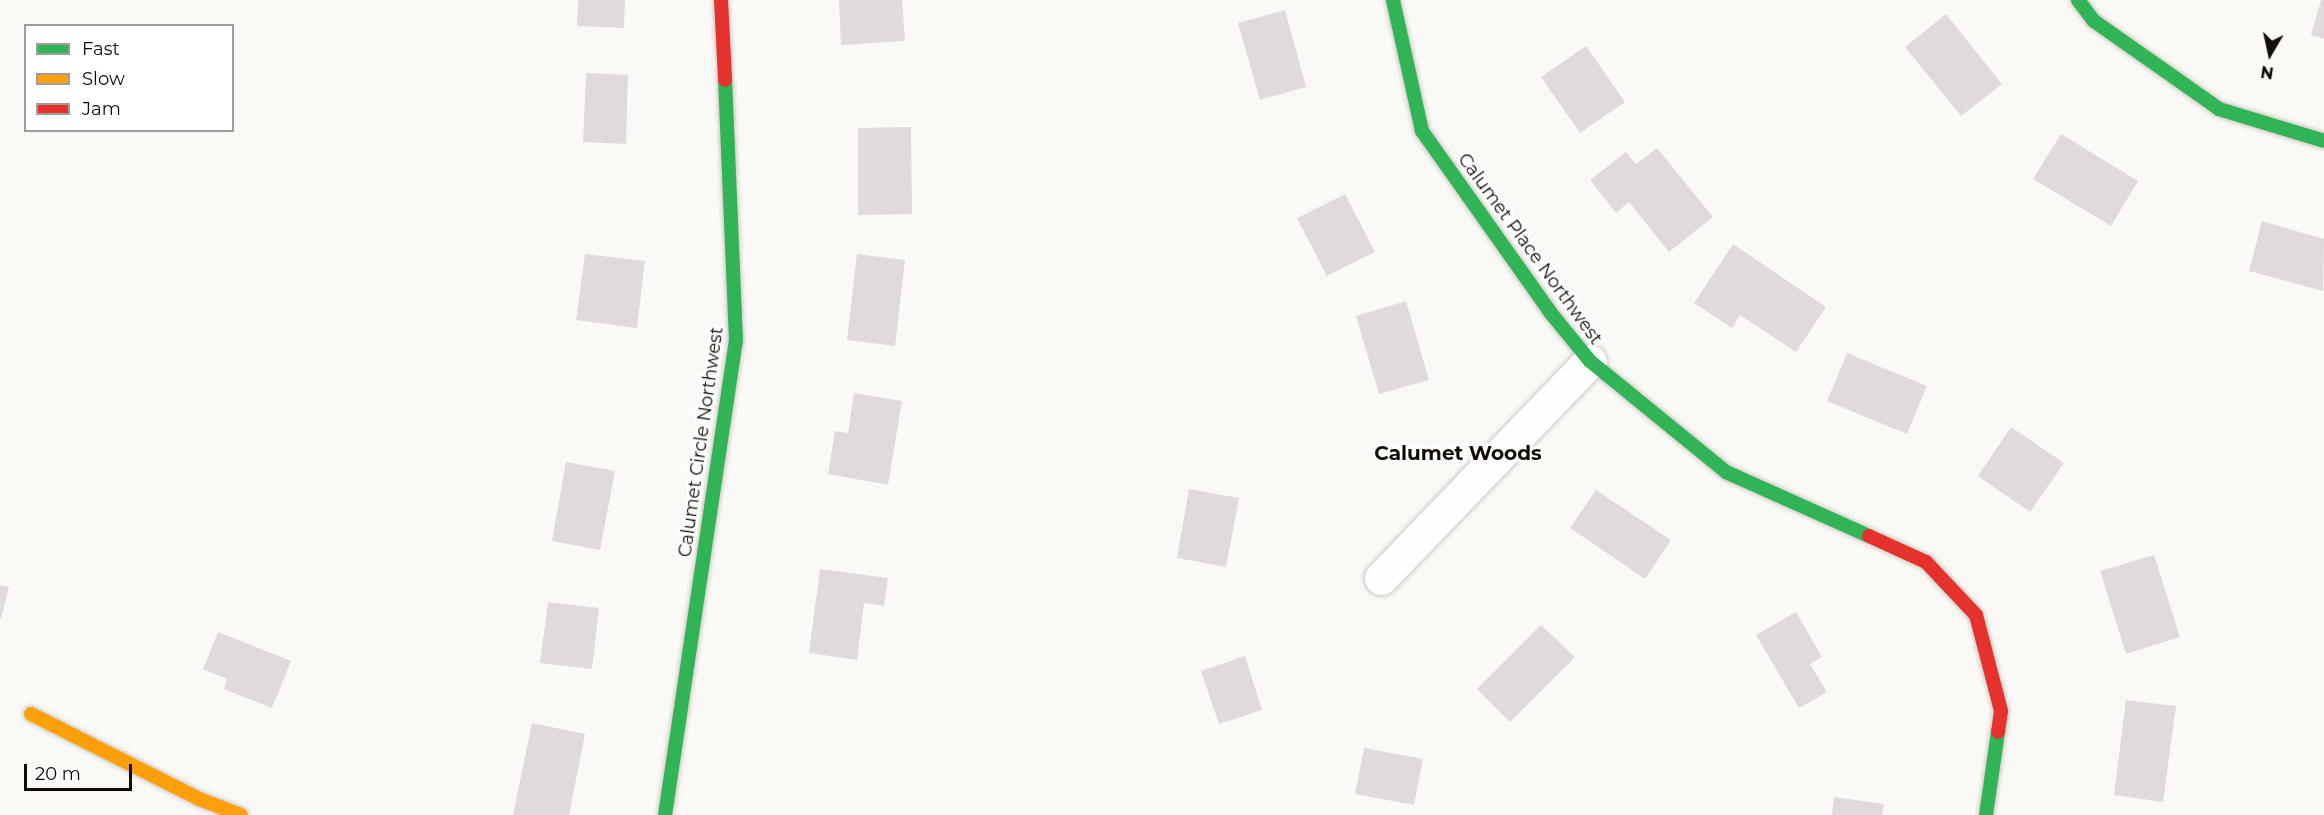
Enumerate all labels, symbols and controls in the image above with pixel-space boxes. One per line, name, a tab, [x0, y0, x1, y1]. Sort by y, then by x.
legend	[24, 24, 234, 132]
north arrow	[2240, 24, 2300, 84]
text: Fast	[82, 38, 120, 60]
text: N	[2259, 62, 2275, 83]
text: Slow	[82, 68, 125, 90]
text: Jam	[82, 98, 121, 120]
street label: Calumet Place Northwest	[1453, 149, 1607, 349]
street label: Calumet Circle Northwest	[674, 325, 728, 559]
district label: Calumet Woods	[1374, 441, 1542, 465]
scale bar	[27, 752, 135, 790]
text: 20 m	[35, 763, 81, 785]

